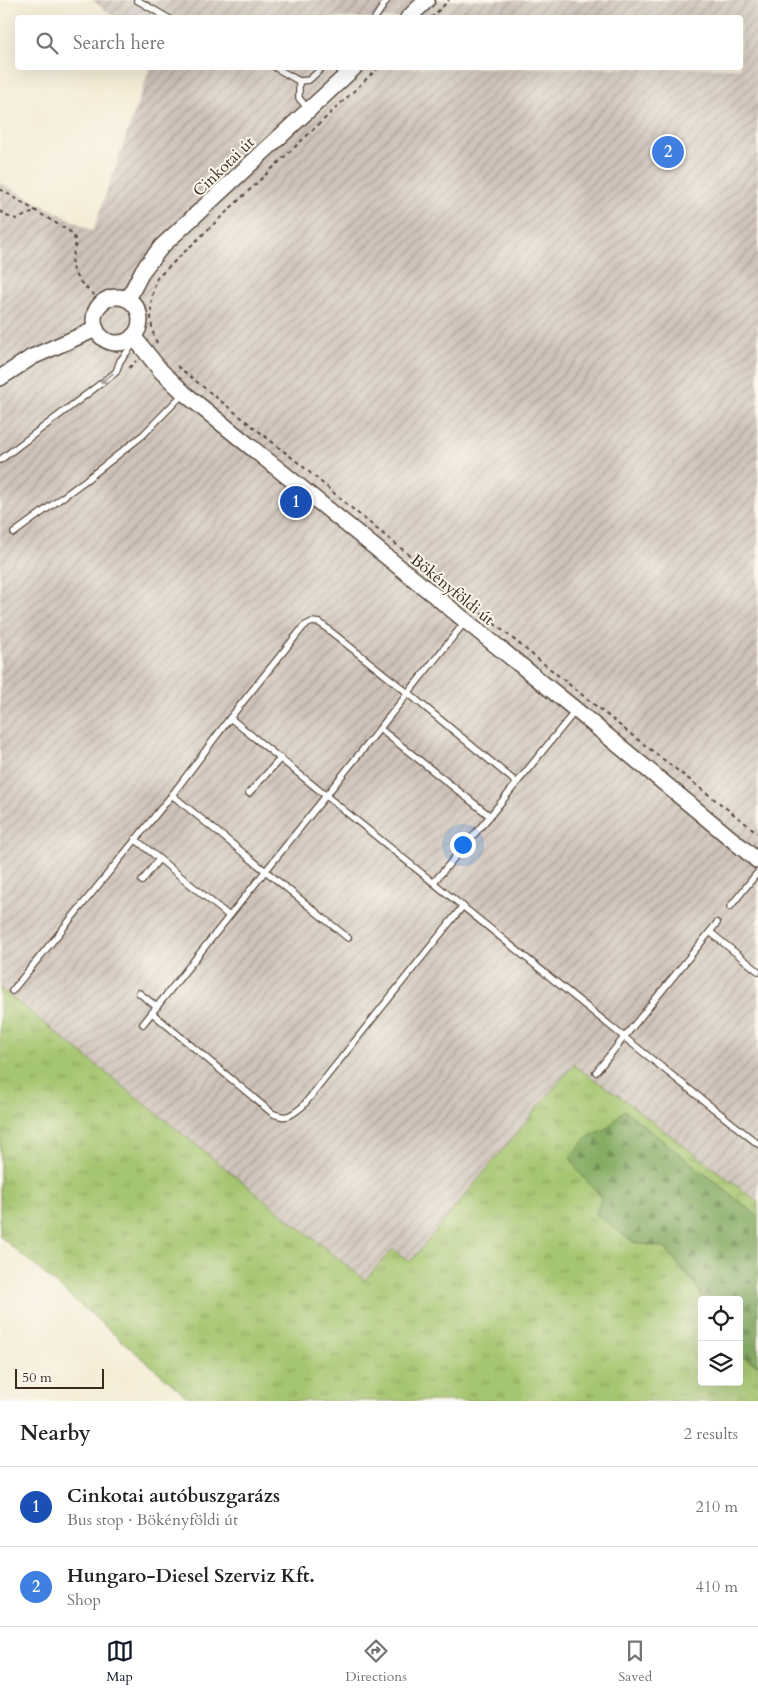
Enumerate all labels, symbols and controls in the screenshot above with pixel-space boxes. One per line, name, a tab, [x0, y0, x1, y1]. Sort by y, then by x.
search box	[15, 15, 743, 70]
icon: search	[33, 29, 61, 57]
text: Search here	[73, 30, 165, 56]
street label: Cinkotai út	[188, 132, 259, 202]
pin: 2	[652, 133, 684, 171]
one-way arrow	[101, 373, 114, 384]
pin: 1	[280, 483, 312, 521]
street label: Bökényföldi út	[406, 549, 499, 630]
your location	[450, 832, 476, 858]
map controls	[698, 1296, 743, 1386]
button: locate	[698, 1296, 743, 1341]
button: layers	[698, 1341, 743, 1386]
scale bar	[15, 1366, 104, 1389]
text: 50 m	[22, 1368, 52, 1387]
text: Nearby	[20, 1419, 91, 1448]
text: 2 results	[684, 1423, 738, 1445]
text: Cinkotai autóbuszgarázs	[67, 1483, 280, 1509]
text: 1	[32, 1496, 40, 1518]
text: 210 m	[696, 1496, 738, 1518]
text: Bus stop · Bökényföldi út	[67, 1509, 238, 1531]
text: Hungaro-Diesel Szerviz Kft.	[67, 1563, 315, 1589]
text: 2	[32, 1576, 40, 1598]
text: 410 m	[696, 1576, 738, 1598]
text: Shop	[67, 1589, 101, 1611]
tab: Map	[106, 1637, 134, 1686]
tab: Directions	[345, 1637, 407, 1686]
tab: Saved	[618, 1637, 652, 1686]

